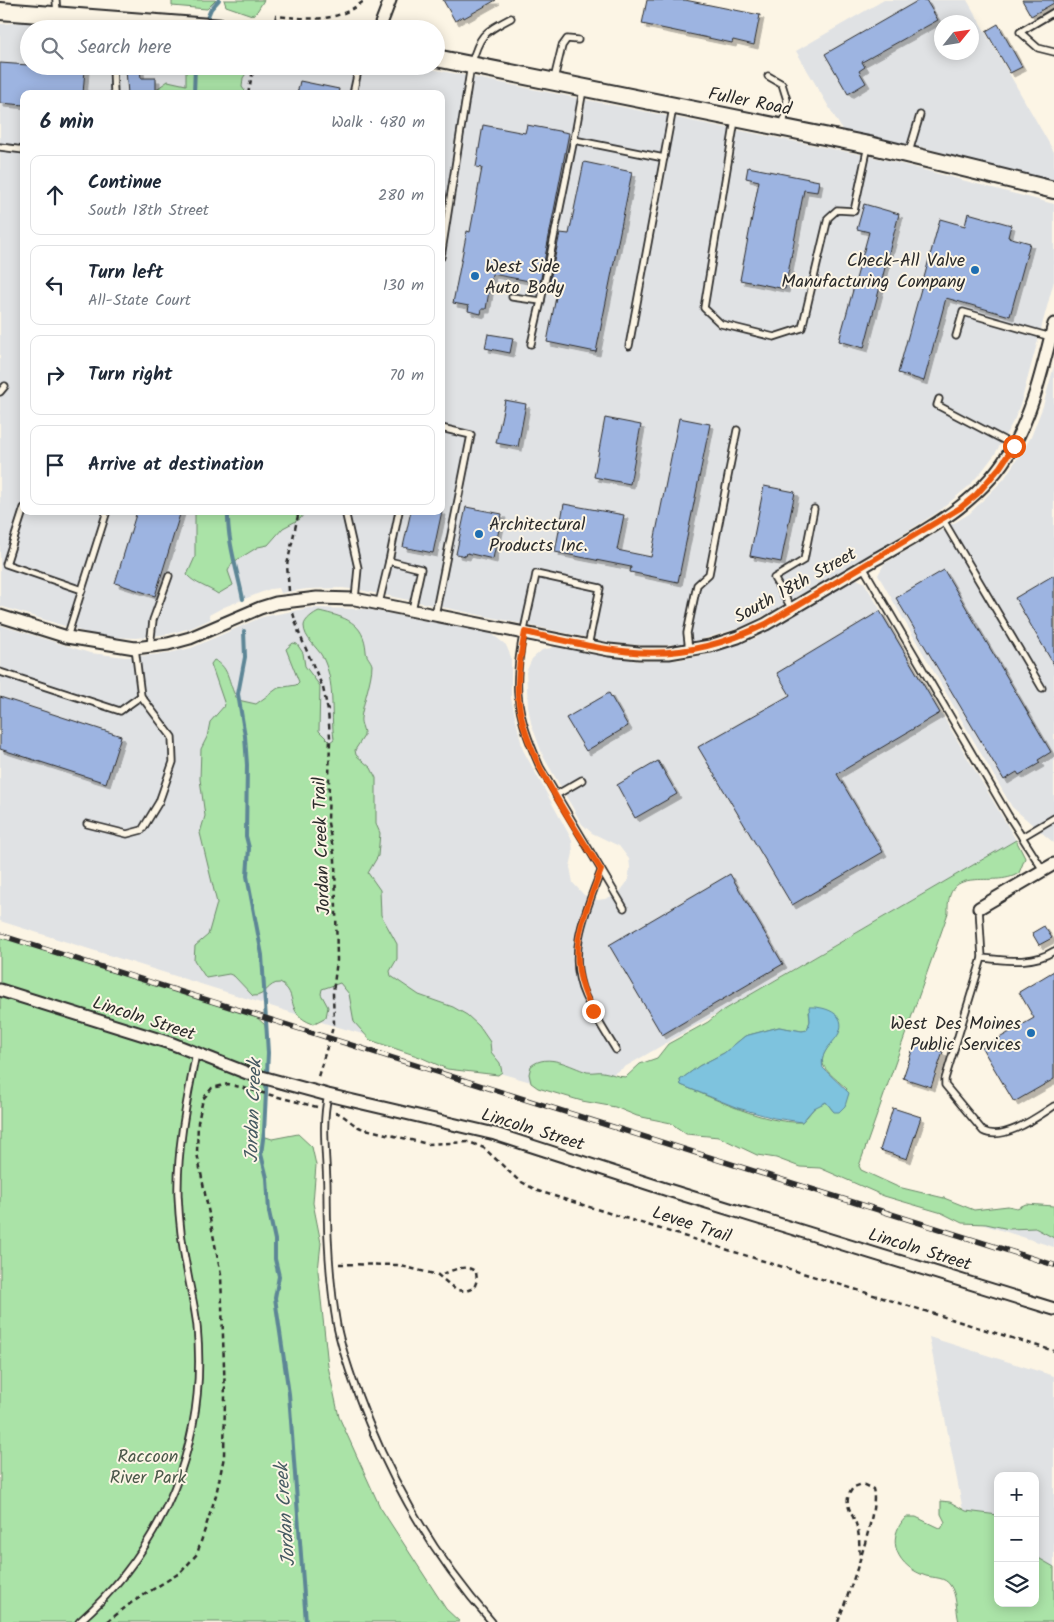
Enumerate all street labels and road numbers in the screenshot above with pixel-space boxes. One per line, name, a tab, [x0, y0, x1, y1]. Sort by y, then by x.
street label: Fuller Road	[706, 80, 795, 125]
street label: South 18th Street	[729, 540, 863, 632]
street label: Jordan Creek Trail	[306, 776, 339, 915]
street label: Lincoln Street	[88, 989, 200, 1050]
street label: Lincoln Street	[477, 1101, 589, 1160]
street label: Levee Trail	[648, 1199, 735, 1252]
street label: Lincoln Street	[864, 1221, 976, 1280]

